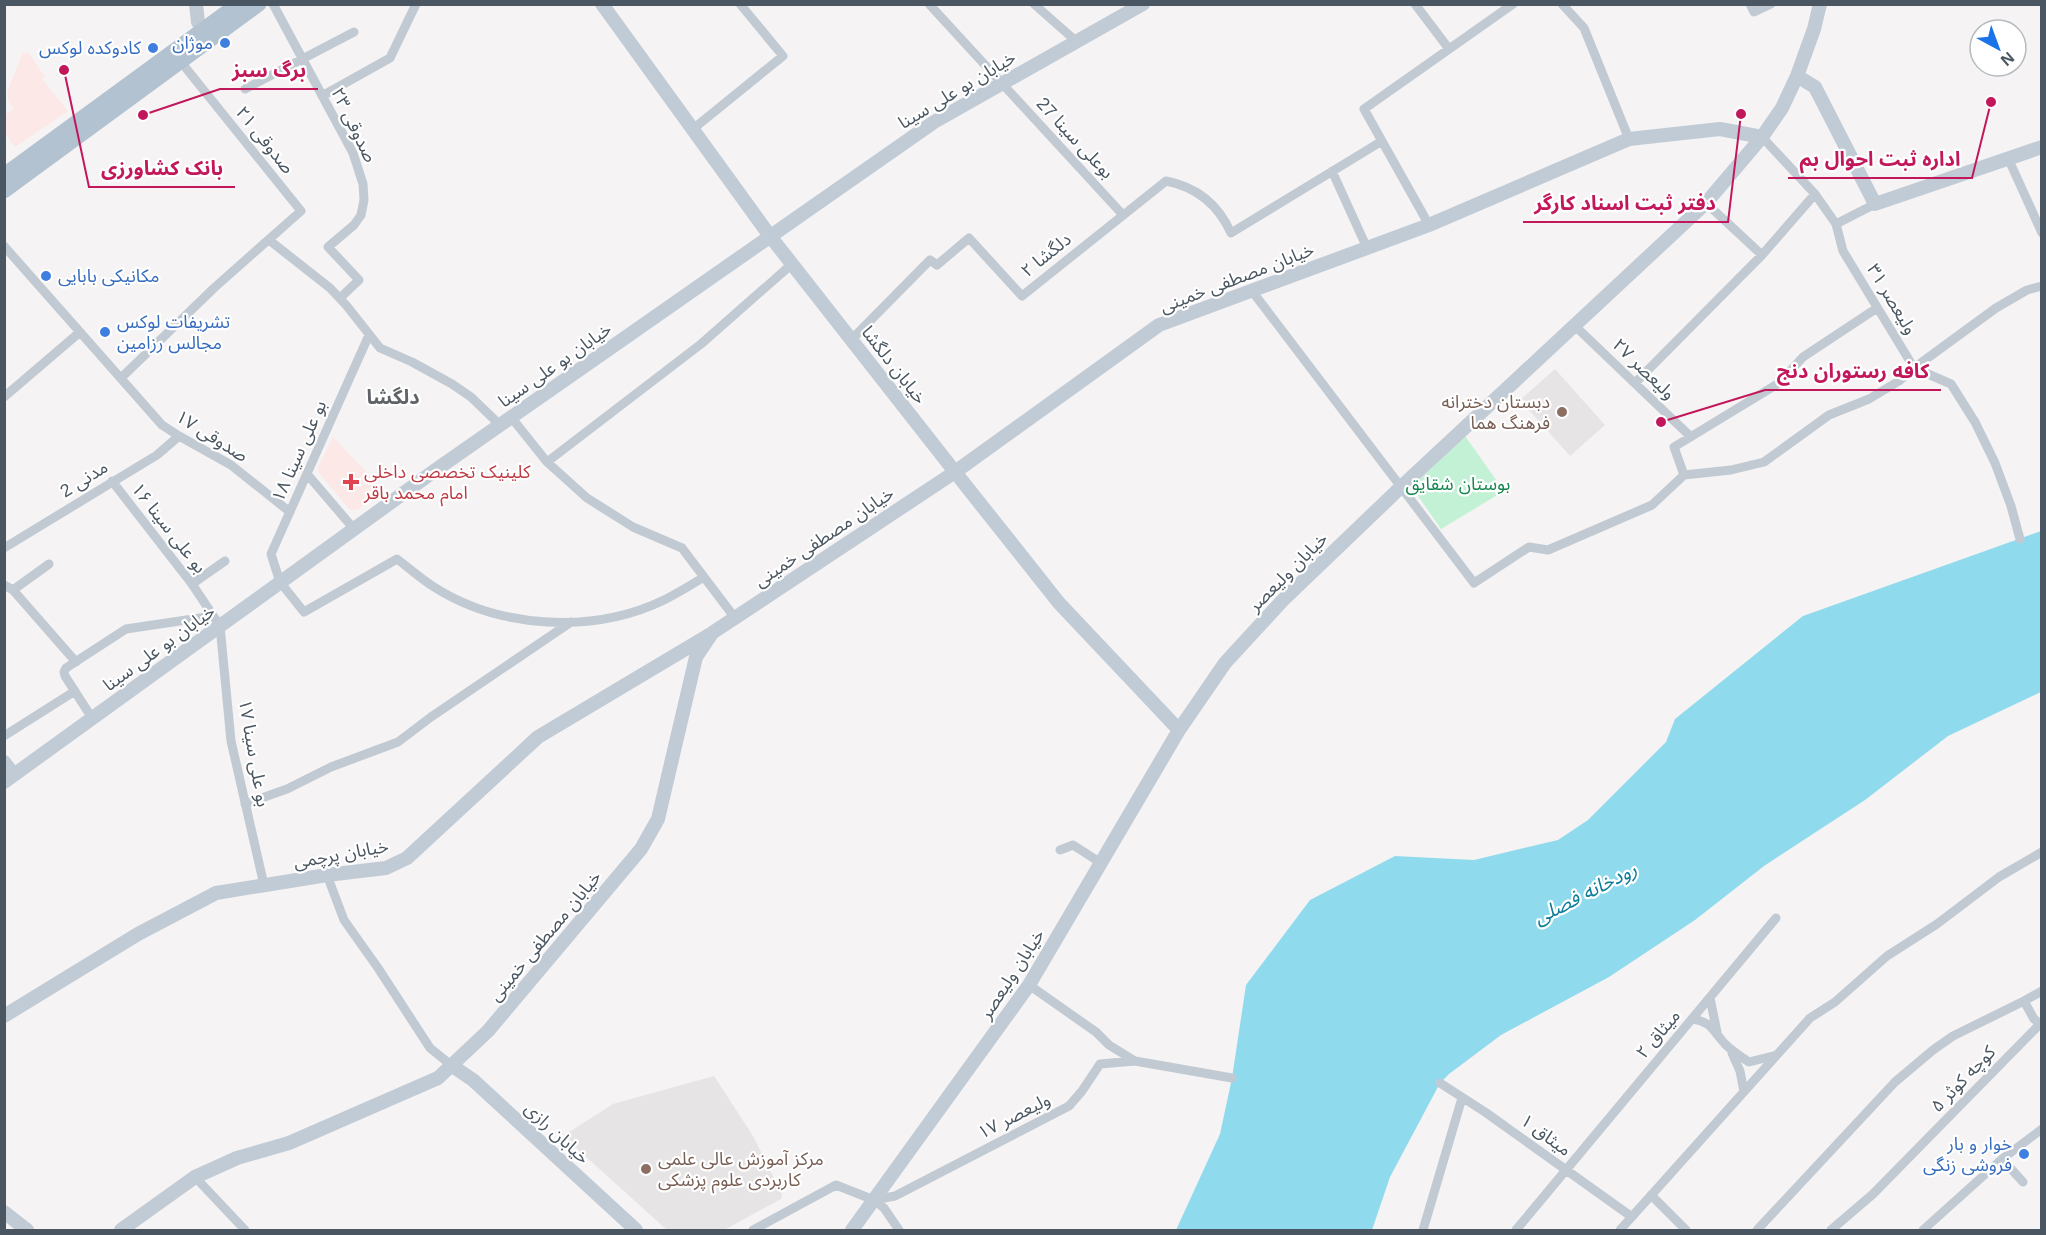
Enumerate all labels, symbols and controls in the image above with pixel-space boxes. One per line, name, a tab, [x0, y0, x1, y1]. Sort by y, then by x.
north arrow	[1968, 18, 2028, 78]
place label: موژان	[172, 33, 213, 54]
marker: موژان	[218, 36, 232, 50]
place label: کادوکده لوکس	[39, 38, 142, 59]
marker: کادوکده لوکس	[146, 41, 160, 55]
street label: خیابان بو علی سینا	[895, 47, 1020, 134]
text: N	[1998, 49, 2017, 69]
callout: برگ سبز	[220, 51, 318, 89]
text: برگ سبز	[231, 59, 306, 82]
street label: صدوقی ۲۳	[326, 84, 381, 166]
street label: بوعلی سینا 27	[1032, 93, 1118, 183]
street label: صدوقی ۲۱	[231, 102, 298, 178]
callout: اداره ثبت احوال بم	[1788, 140, 1972, 178]
text: اداره ثبت احوال بم	[1800, 148, 1960, 174]
callout: بانک کشاورزی	[89, 149, 235, 187]
text: بانک کشاورزی	[101, 157, 223, 180]
callout: دفتر ثبت اسناد کارگر	[1523, 184, 1728, 222]
text: دفتر ثبت اسناد کارگر	[1533, 192, 1716, 215]
street label: دلگشا ۲	[1017, 229, 1075, 281]
street label: خیابان مصطفی خمینی	[1157, 239, 1317, 318]
street label: ولیعصر ۳۱	[1862, 260, 1921, 338]
place label: مکانیکی بابایی	[58, 266, 160, 287]
marker: مکانیکی بابایی	[39, 269, 53, 283]
place label: تشریفات لوکس مجالس رزامین	[117, 312, 230, 354]
street label: خیابان بو علی سینا	[495, 319, 616, 412]
street label: خیابان دلگشا	[857, 322, 930, 408]
marker: تشریفات لوکس مجالس رزامین	[98, 325, 112, 339]
street label: ولیعصر ۲۷	[1608, 334, 1679, 404]
callout: کافه رستوران دنج	[1765, 352, 1941, 390]
text: کافه رستوران دنج	[1777, 360, 1930, 386]
district label: دلگشا	[366, 386, 420, 408]
place label: دبستان دخترانه فرهنگ هما	[1442, 392, 1550, 434]
street label: بو علی سینا ۱۸	[268, 397, 331, 505]
marker: دبستان دخترانه فرهنگ هما	[1555, 405, 1569, 419]
street label: صدوقی ۱۷	[172, 406, 252, 467]
street label: مدنی 2	[57, 457, 112, 502]
place label: کلینیک تخصصی داخلی امام محمد باقر	[363, 462, 531, 507]
marker: کلینیک تخصصی داخلی امام محمد باقر	[342, 473, 360, 491]
park label: بوستان شقایق	[1406, 474, 1510, 495]
street label: بو علی سینا ۱۶	[127, 479, 210, 578]
street label: خیابان مصطفی خمینی	[751, 483, 898, 592]
street label: خیابان ولیعصر	[1244, 529, 1332, 617]
street label: خیابان بو علی سینا	[99, 601, 219, 696]
street label: بو علی سینا ۱۷	[234, 698, 273, 809]
street label: خیابان پرچمی	[292, 836, 390, 873]
water label: رودخانه فصلی	[1530, 858, 1641, 929]
street label: خیابان مصطفی خمینی	[485, 867, 606, 1006]
street label: خیابان ولیعصر	[975, 925, 1049, 1024]
street label: میثاق ۲	[1632, 1006, 1684, 1062]
street label: کوچه کوثر ۵	[1927, 1041, 2001, 1117]
street label: ولیعصر ۱۷	[974, 1089, 1054, 1144]
street label: خیابان رازی	[520, 1098, 593, 1169]
street label: میثاق ۱	[1517, 1110, 1575, 1160]
place label: خوار و بار فروشی زنگی	[1923, 1134, 2012, 1176]
marker: خوار و بار فروشی زنگی	[2017, 1147, 2031, 1161]
place label: مرکز آموزش عالی علمی کاربردی علوم پزشکی	[658, 1149, 824, 1194]
marker: مرکز آموزش عالی علمی کاربردی علوم پزشکی	[639, 1162, 653, 1176]

